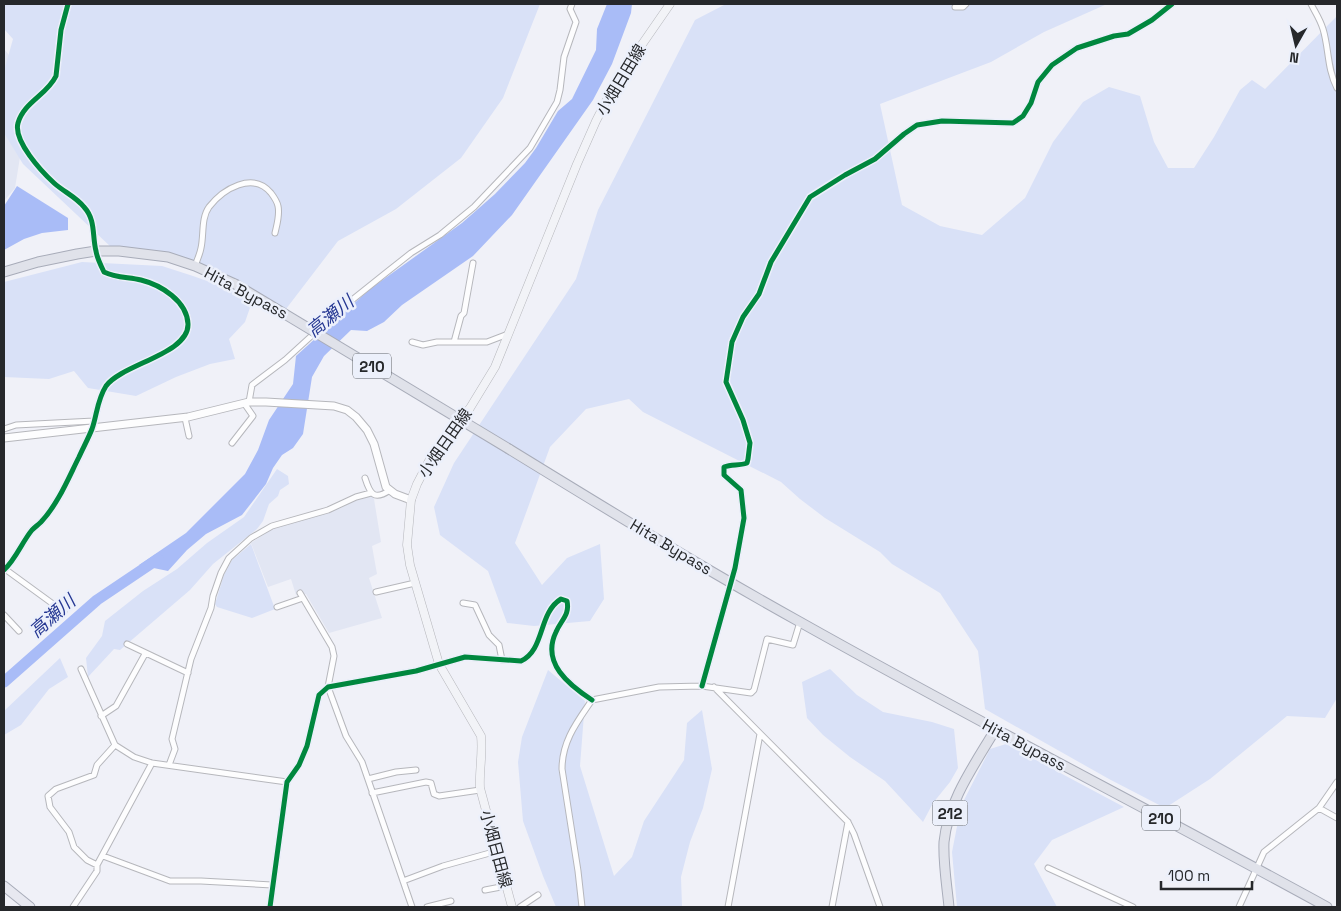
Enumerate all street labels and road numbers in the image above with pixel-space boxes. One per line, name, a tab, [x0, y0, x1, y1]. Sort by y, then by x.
street label: 小畑日田線	[591, 40, 651, 120]
street label: Hita Bypass	[201, 262, 291, 324]
road number: 210	[353, 354, 391, 378]
street label: 小畑日田線	[413, 404, 477, 482]
street label: Hita Bypass	[626, 514, 716, 580]
street label: Hita Bypass	[979, 714, 1069, 776]
road number: 212	[932, 800, 968, 826]
road number: 210	[1142, 806, 1180, 830]
street label: 小畑日田線	[476, 808, 516, 890]

